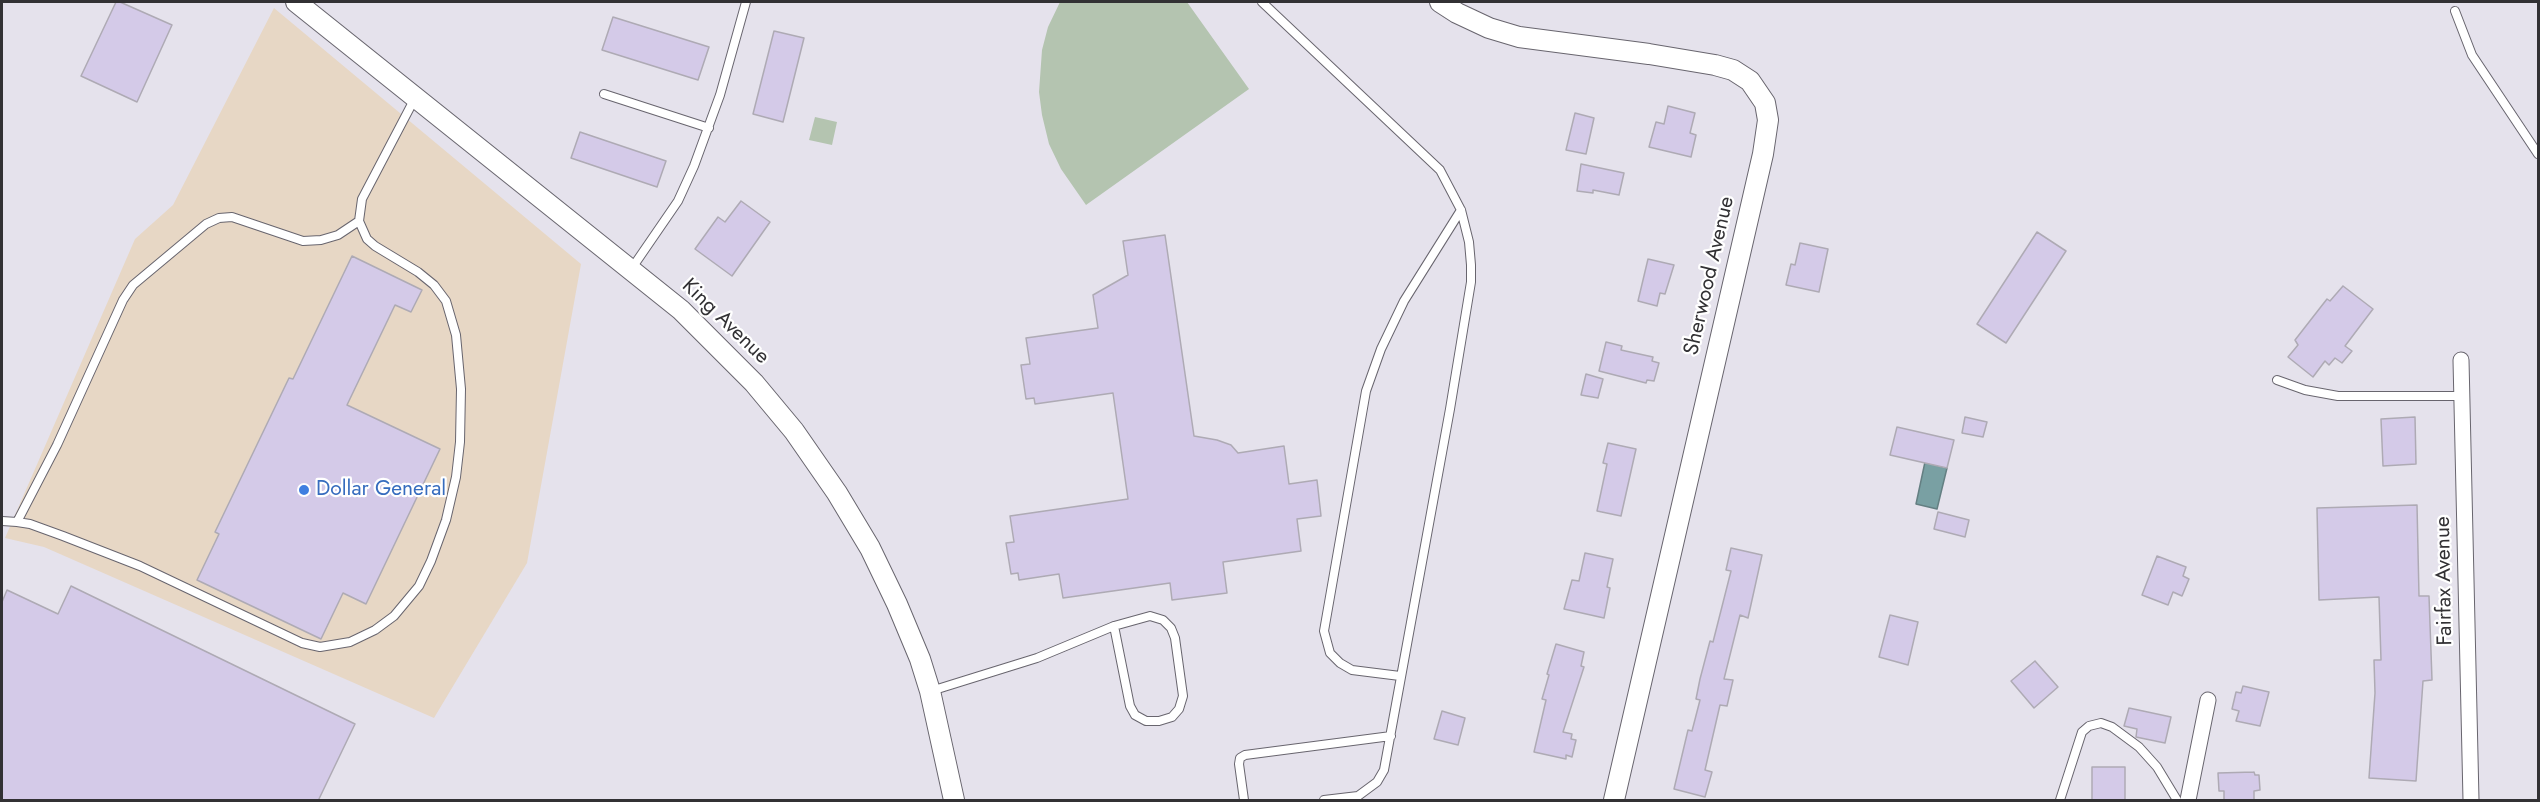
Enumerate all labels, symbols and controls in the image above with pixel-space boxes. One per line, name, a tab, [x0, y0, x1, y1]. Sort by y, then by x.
street label: Sherwood Avenue	[1680, 194, 1740, 358]
street label: King Avenue	[676, 274, 774, 370]
place label: Dollar General	[316, 477, 446, 503]
marker: Dollar General	[297, 483, 311, 497]
street label: Fairfax Avenue	[2431, 516, 2459, 646]

